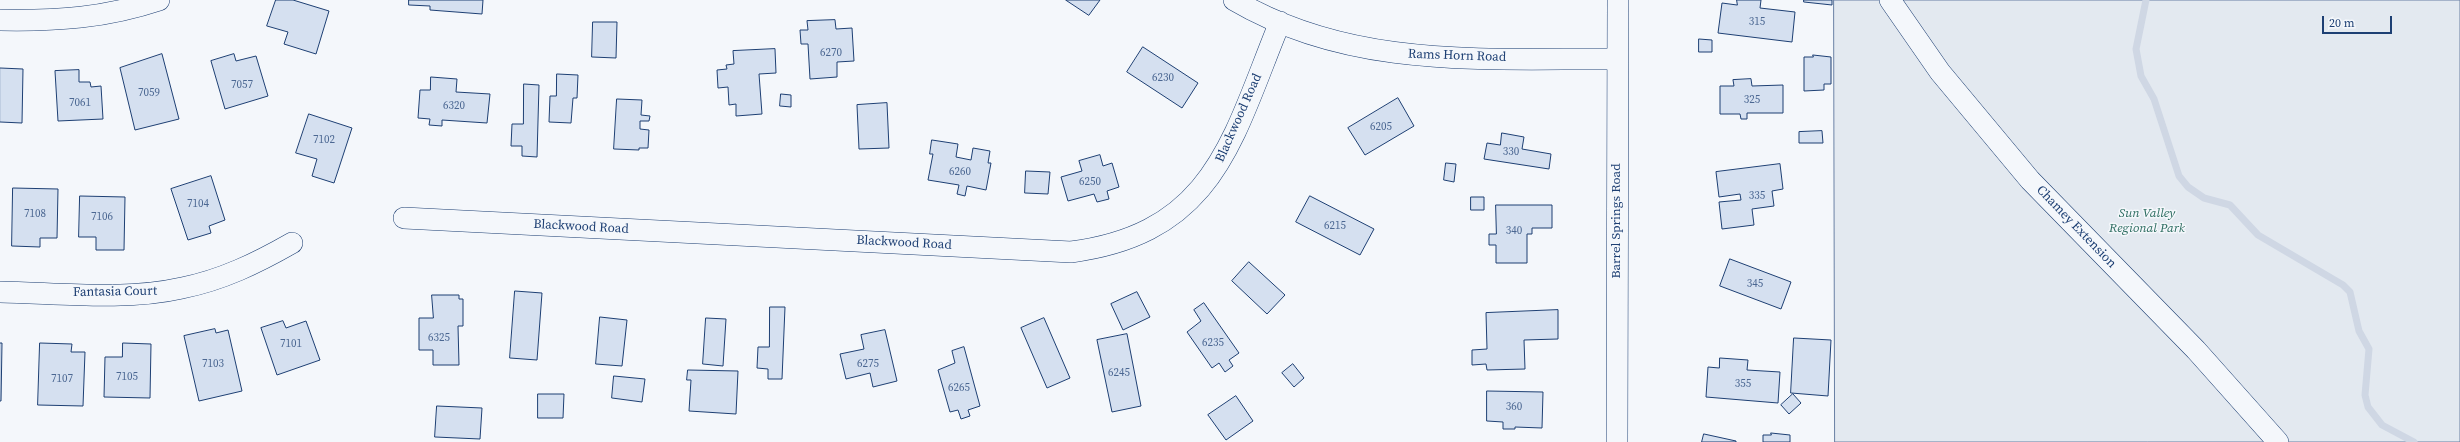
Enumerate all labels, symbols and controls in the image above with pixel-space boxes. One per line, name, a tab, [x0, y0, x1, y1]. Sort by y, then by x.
scale bar	[2324, 8, 2394, 34]
house number: 315	[1749, 15, 1765, 29]
text: 20 m	[2329, 15, 2355, 31]
house number: 6270	[820, 46, 842, 60]
street label: Rams Horn Road	[1408, 46, 1506, 66]
house number: 6230	[1152, 71, 1174, 85]
street label: Blackwood Road	[1212, 71, 1266, 165]
house number: 7057	[231, 78, 253, 92]
house number: 7059	[138, 86, 160, 100]
house number: 325	[1744, 93, 1760, 107]
house number: 7061	[69, 96, 91, 110]
house number: 6320	[443, 99, 465, 113]
house number: 6205	[1370, 120, 1392, 134]
house number: 7102	[313, 133, 335, 147]
house number: 330	[1503, 145, 1519, 159]
street label: Barrel Springs Road	[1609, 163, 1625, 279]
house number: 6260	[949, 165, 971, 179]
house number: 6250	[1079, 175, 1101, 189]
street label: Chamey Extension	[2033, 183, 2119, 271]
house number: 335	[1749, 189, 1765, 203]
house number: 7104	[187, 197, 209, 211]
park label: Sun Valley Regional Park	[2109, 206, 2185, 237]
house number: 7108	[24, 207, 46, 221]
house number: 7106	[91, 210, 113, 224]
street label: Blackwood Road	[533, 217, 629, 237]
house number: 6215	[1324, 219, 1346, 233]
house number: 340	[1506, 224, 1522, 238]
street label: Blackwood Road	[856, 233, 952, 253]
house number: 345	[1747, 277, 1763, 291]
street label: Fantasia Court	[73, 283, 157, 301]
house number: 6325	[428, 331, 450, 345]
house number: 6235	[1202, 336, 1224, 350]
house number: 7101	[280, 337, 302, 351]
house number: 7103	[202, 357, 224, 371]
house number: 6275	[857, 357, 879, 371]
house number: 6245	[1108, 366, 1130, 380]
house number: 7105	[116, 370, 138, 384]
house number: 7107	[51, 372, 73, 386]
house number: 355	[1735, 377, 1751, 391]
house number: 6265	[948, 381, 970, 395]
house number: 360	[1506, 400, 1522, 414]

